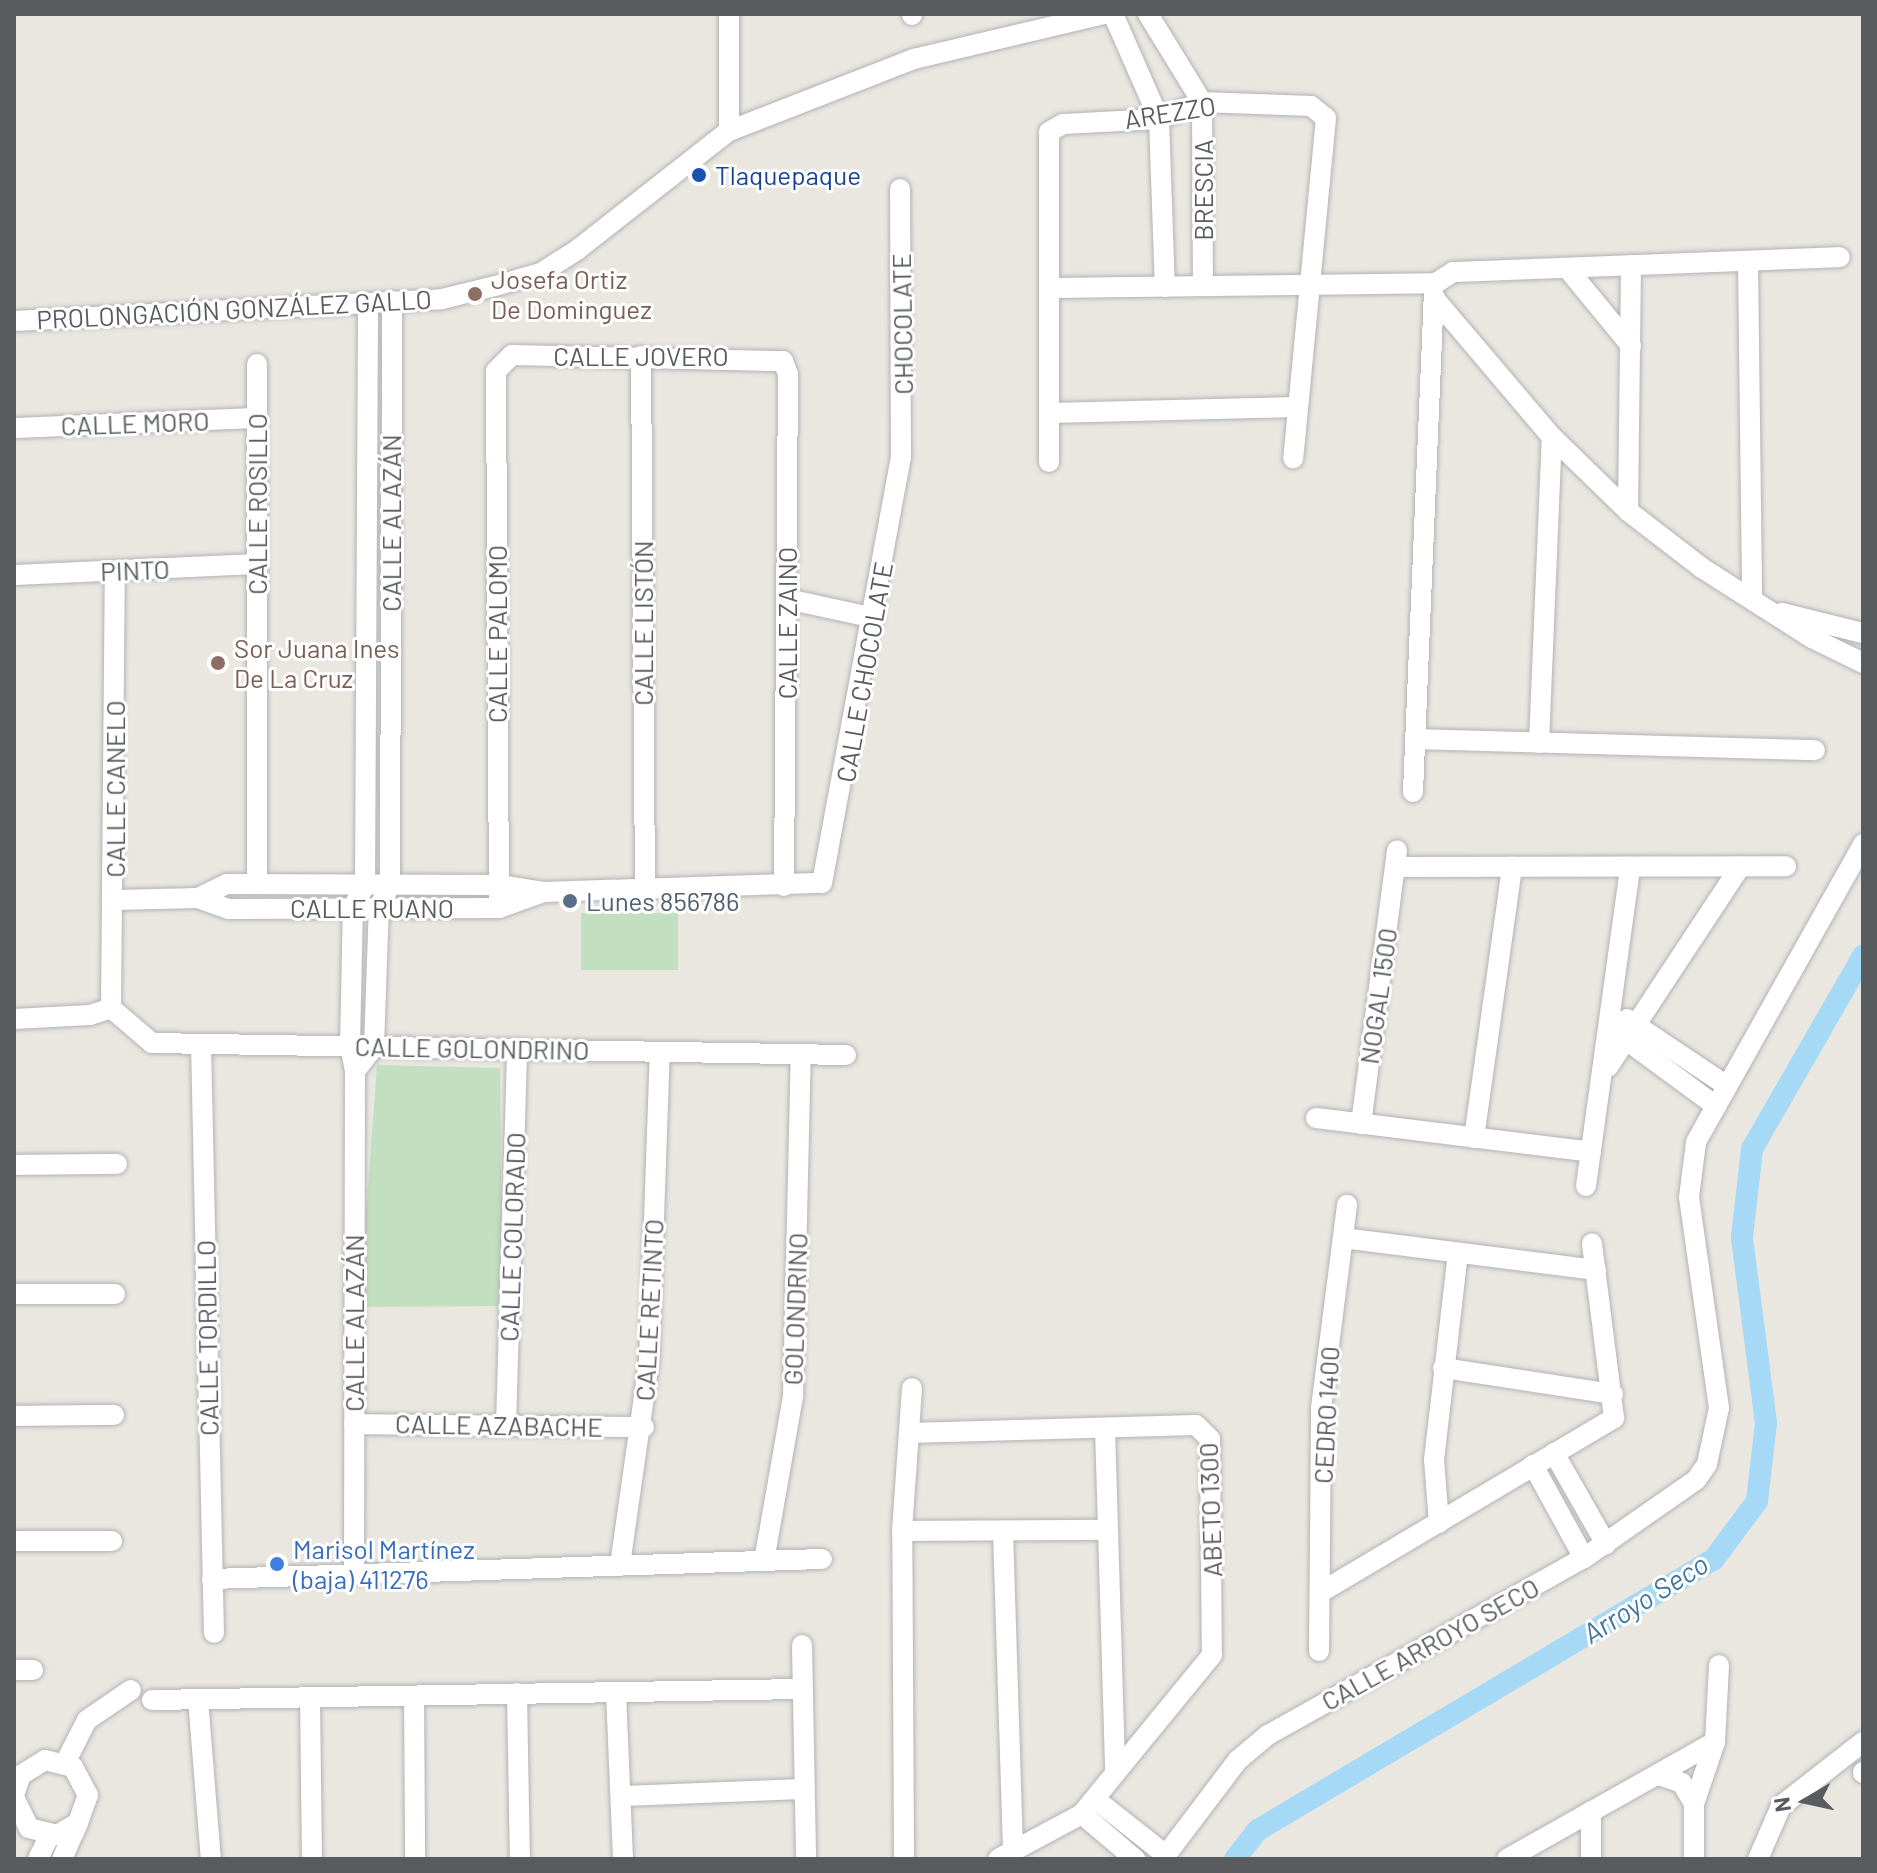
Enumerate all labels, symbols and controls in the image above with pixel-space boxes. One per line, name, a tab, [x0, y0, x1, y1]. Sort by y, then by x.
street label: AREZZO	[1122, 89, 1218, 135]
street label: BRESCIA	[1187, 139, 1219, 241]
place label: Tlaquepaque	[715, 159, 861, 191]
marker: Tlaquepaque	[690, 166, 708, 184]
street label: CHOCOLATE	[885, 253, 919, 395]
place label: Josefa Ortiz De Dominguez	[491, 263, 652, 324]
street label: PROLONGACIÓN GONZÁLEZ GALLO	[36, 283, 432, 335]
marker: Josefa Ortiz De Dominguez	[466, 285, 484, 303]
street label: CALLE JOVERO	[553, 340, 729, 372]
street label: CALLE MORO	[60, 405, 210, 441]
street label: CALLE ROSILLO	[241, 413, 273, 595]
street label: CALLE ALAZÁN	[375, 434, 407, 612]
street label: CALLE LISTÓN	[627, 540, 659, 706]
street label: CALLE PALOMO	[481, 545, 513, 723]
street label: CALLE ZAINO	[771, 547, 803, 699]
street label: PINTO	[100, 553, 170, 587]
street label: CALLE CHOCOLATE	[829, 559, 899, 785]
place label: Sor Juana Ines De La Cruz	[234, 632, 399, 694]
marker: Sor Juana Ines De La Cruz	[209, 654, 227, 672]
street label: CALLE CANELO	[99, 700, 131, 878]
place label: Lunes 856786	[586, 885, 739, 917]
street label: CALLE RUANO	[290, 892, 454, 924]
marker: Lunes 856786	[561, 892, 579, 910]
street label: NOGAL 1500	[1353, 926, 1403, 1066]
street label: CALLE GOLONDRINO	[354, 1030, 590, 1066]
street label: CALLE COLORADO	[493, 1132, 531, 1342]
street label: CALLE RETINTO	[629, 1218, 669, 1402]
street label: GOLONDRINO	[777, 1232, 813, 1386]
street label: CALLE ALAZÁN	[338, 1234, 370, 1412]
street label: CALLE TORDILLO	[190, 1240, 224, 1436]
street label: CEDRO 1400	[1307, 1345, 1345, 1485]
street label: CALLE AZABACHE	[395, 1408, 603, 1442]
street label: ABETO 1300	[1192, 1442, 1228, 1578]
place label: Marisol Martínez (baja) 411276	[293, 1533, 475, 1594]
water label: Arroyo Seco	[1576, 1546, 1714, 1650]
marker: Marisol Martínez (baja) 411276	[268, 1555, 286, 1573]
street label: CALLE ARROYO SECO	[1316, 1571, 1544, 1717]
north arrow	[1765, 1761, 1845, 1841]
text: N	[1767, 1795, 1795, 1814]

